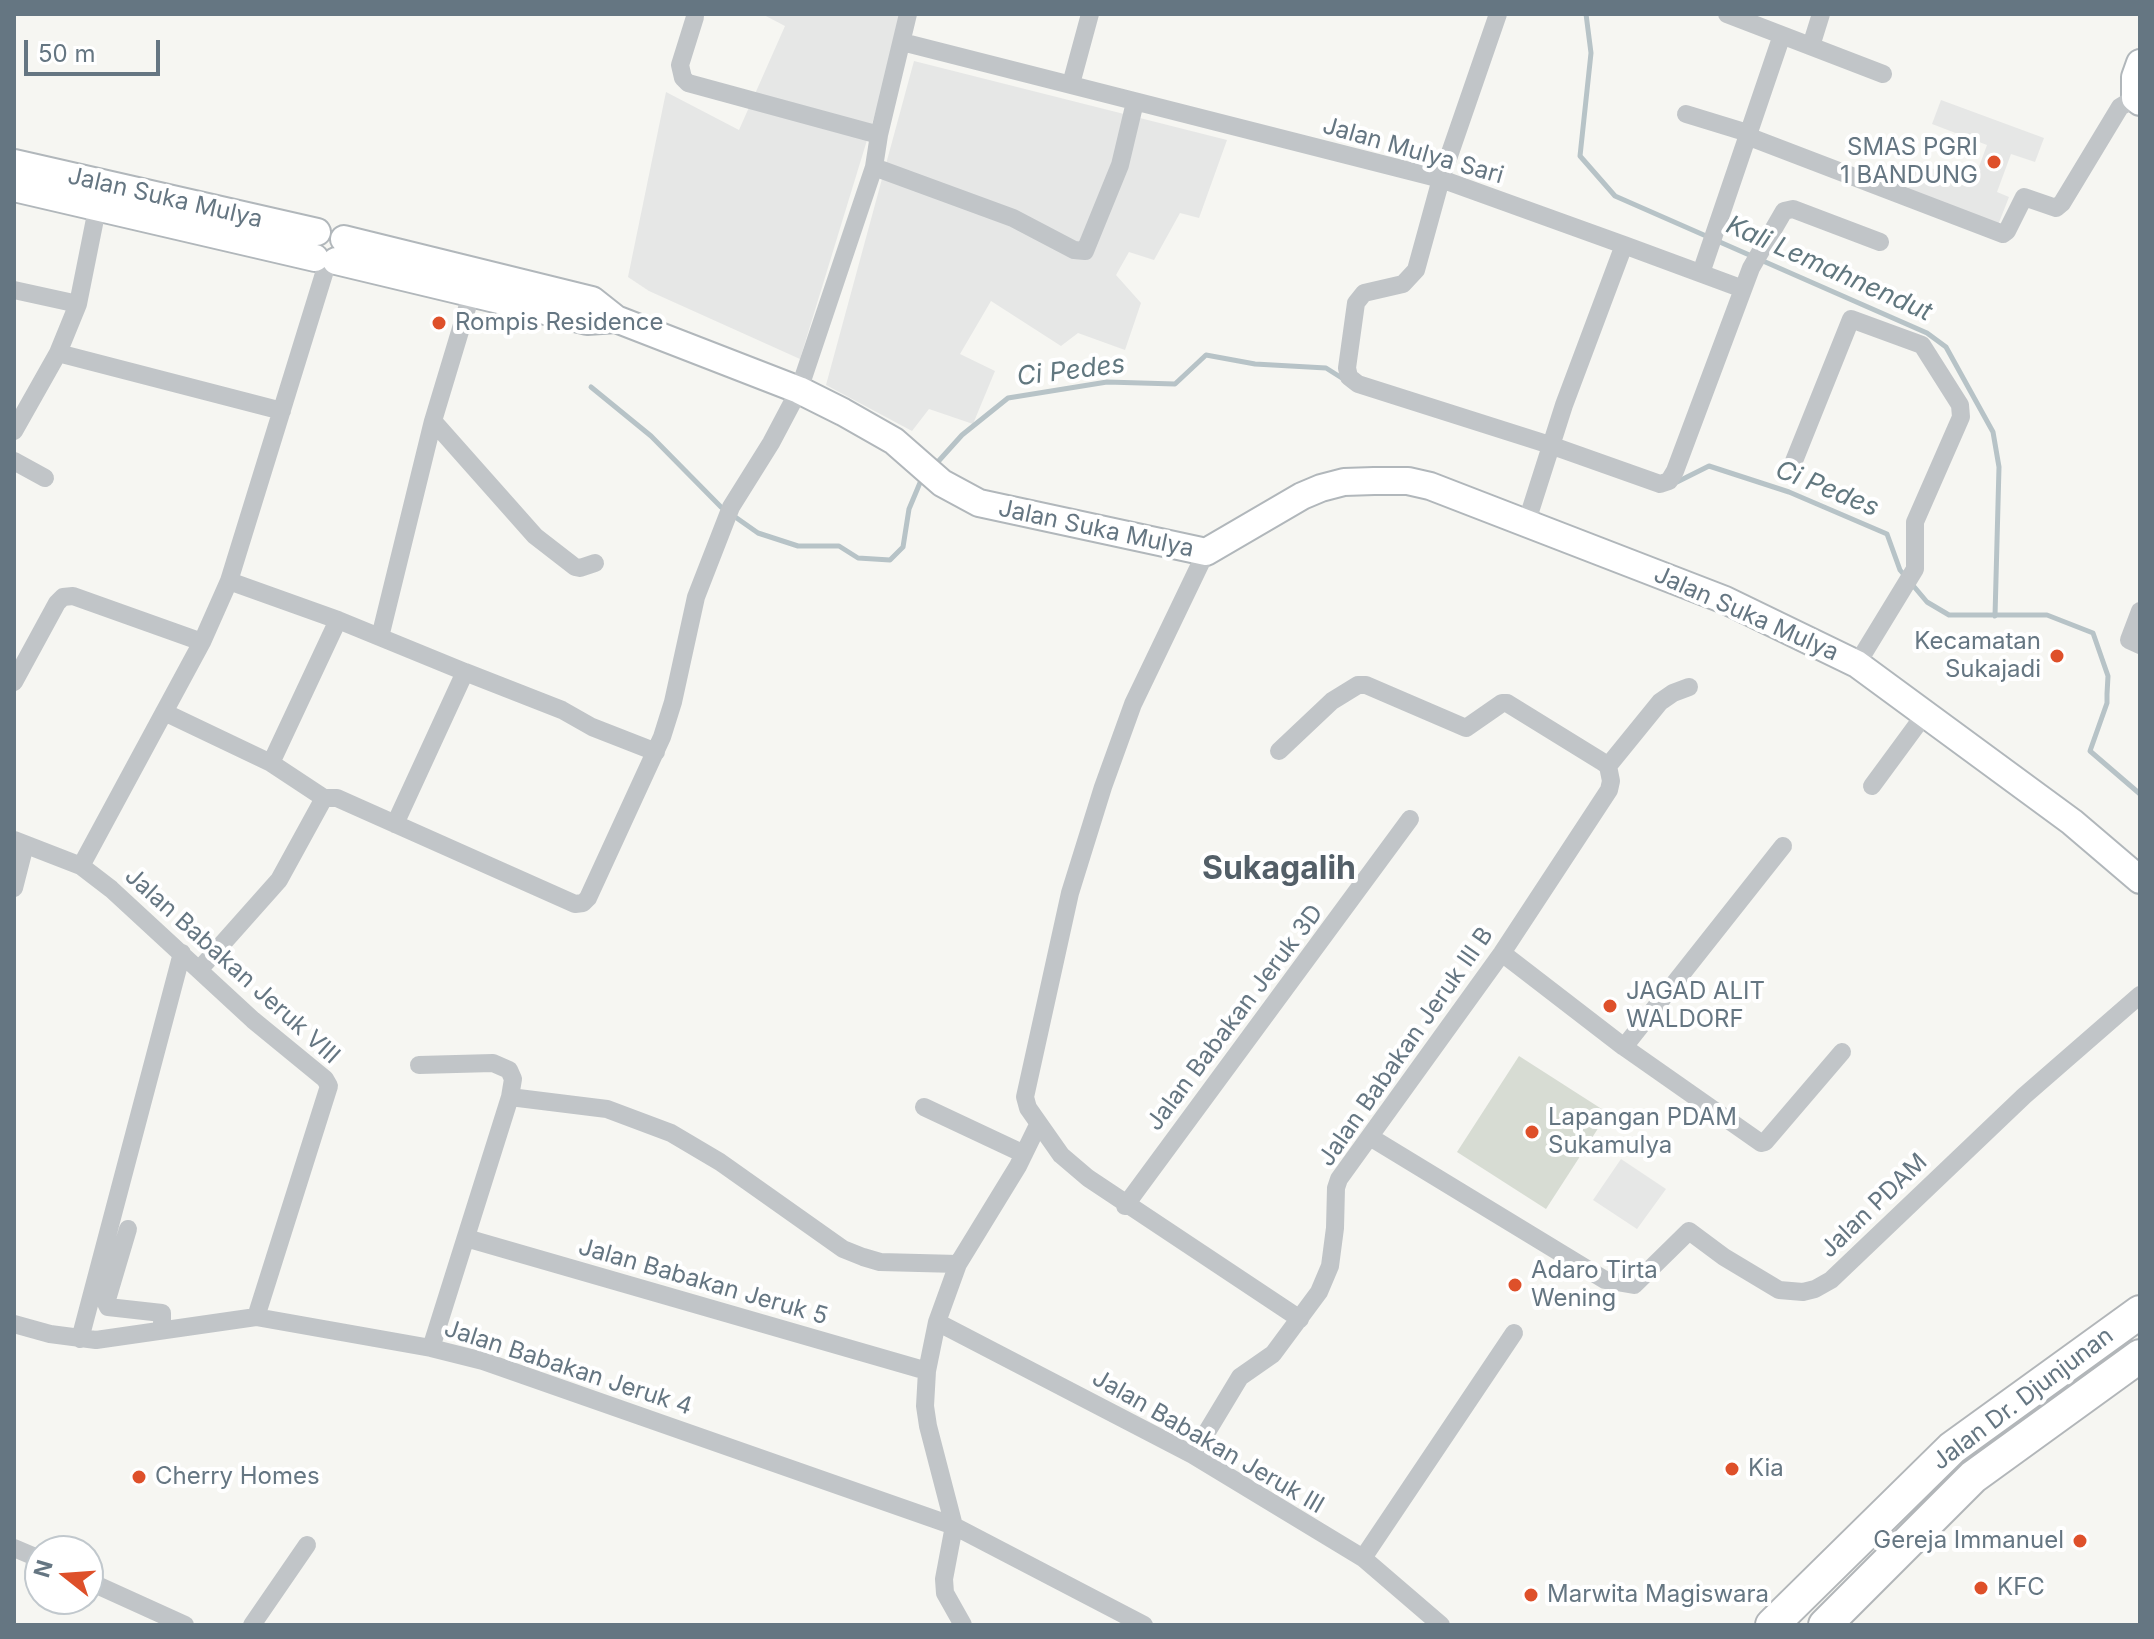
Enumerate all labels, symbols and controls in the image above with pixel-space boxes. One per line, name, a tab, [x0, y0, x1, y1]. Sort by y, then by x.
scale bar	[28, 24, 164, 74]
text: 50 m	[38, 39, 96, 68]
street label: Jalan Mulya Sari	[1319, 111, 1507, 191]
place label: SMAS PGRI 1 BANDUNG	[1840, 134, 1978, 190]
marker: SMAS PGRI 1 BANDUNG	[1985, 153, 2003, 171]
street label: Jalan Suka Mulya	[65, 162, 265, 234]
water label: Kali Lemahnendut	[1721, 210, 1937, 328]
place label: Rompis Residence	[455, 309, 664, 337]
marker: Rompis Residence	[430, 314, 448, 332]
water label: Ci Pedes	[1015, 349, 1127, 393]
water label: Ci Pedes	[1771, 454, 1883, 524]
street label: Jalan Suka Mulya	[996, 494, 1196, 564]
street label: Jalan Suka Mulya	[1649, 560, 1843, 668]
place label: Kecamatan Sukajadi	[1914, 628, 2041, 684]
marker: Kecamatan Sukajadi	[2048, 647, 2066, 665]
district label: Sukagalih	[1202, 850, 1356, 888]
street label: Jalan Babakan Jeruk VIII	[119, 862, 345, 1070]
street label: Jalan Babakan Jeruk 3D	[1141, 899, 1329, 1137]
street label: Jalan Babakan Jeruk III B	[1312, 922, 1500, 1172]
place label: JAGAD ALIT WALDORF	[1626, 978, 1765, 1034]
marker: JAGAD ALIT WALDORF	[1601, 997, 1619, 1015]
place label: Lapangan PDAM Sukamulya	[1548, 1104, 1737, 1160]
marker: Lapangan PDAM Sukamulya	[1523, 1123, 1541, 1141]
street label: Jalan PDAM	[1815, 1148, 1933, 1264]
street label: Jalan Babakan Jeruk 5	[575, 1233, 831, 1331]
place label: Adaro Tirta Wening	[1531, 1257, 1658, 1313]
marker: Adaro Tirta Wening	[1506, 1276, 1524, 1294]
street label: Jalan Babakan Jeruk 4	[440, 1314, 696, 1422]
street label: Jalan Dr. Djunjunan	[1927, 1322, 2119, 1476]
street label: Jalan Babakan Jeruk III	[1087, 1364, 1329, 1520]
place label: Kia	[1748, 1455, 1784, 1483]
marker: Kia	[1723, 1460, 1741, 1478]
place label: Cherry Homes	[155, 1463, 320, 1491]
marker: Cherry Homes	[130, 1468, 148, 1486]
place label: Gereja Immanuel	[1873, 1527, 2064, 1555]
marker: Gereja Immanuel	[2071, 1532, 2089, 1550]
north arrow	[24, 1535, 104, 1615]
text: N	[28, 1557, 58, 1580]
place label: KFC	[1997, 1574, 2045, 1602]
marker: KFC	[1972, 1579, 1990, 1597]
place label: Marwita Magiswara	[1547, 1581, 1769, 1609]
marker: Marwita Magiswara	[1522, 1586, 1540, 1604]

